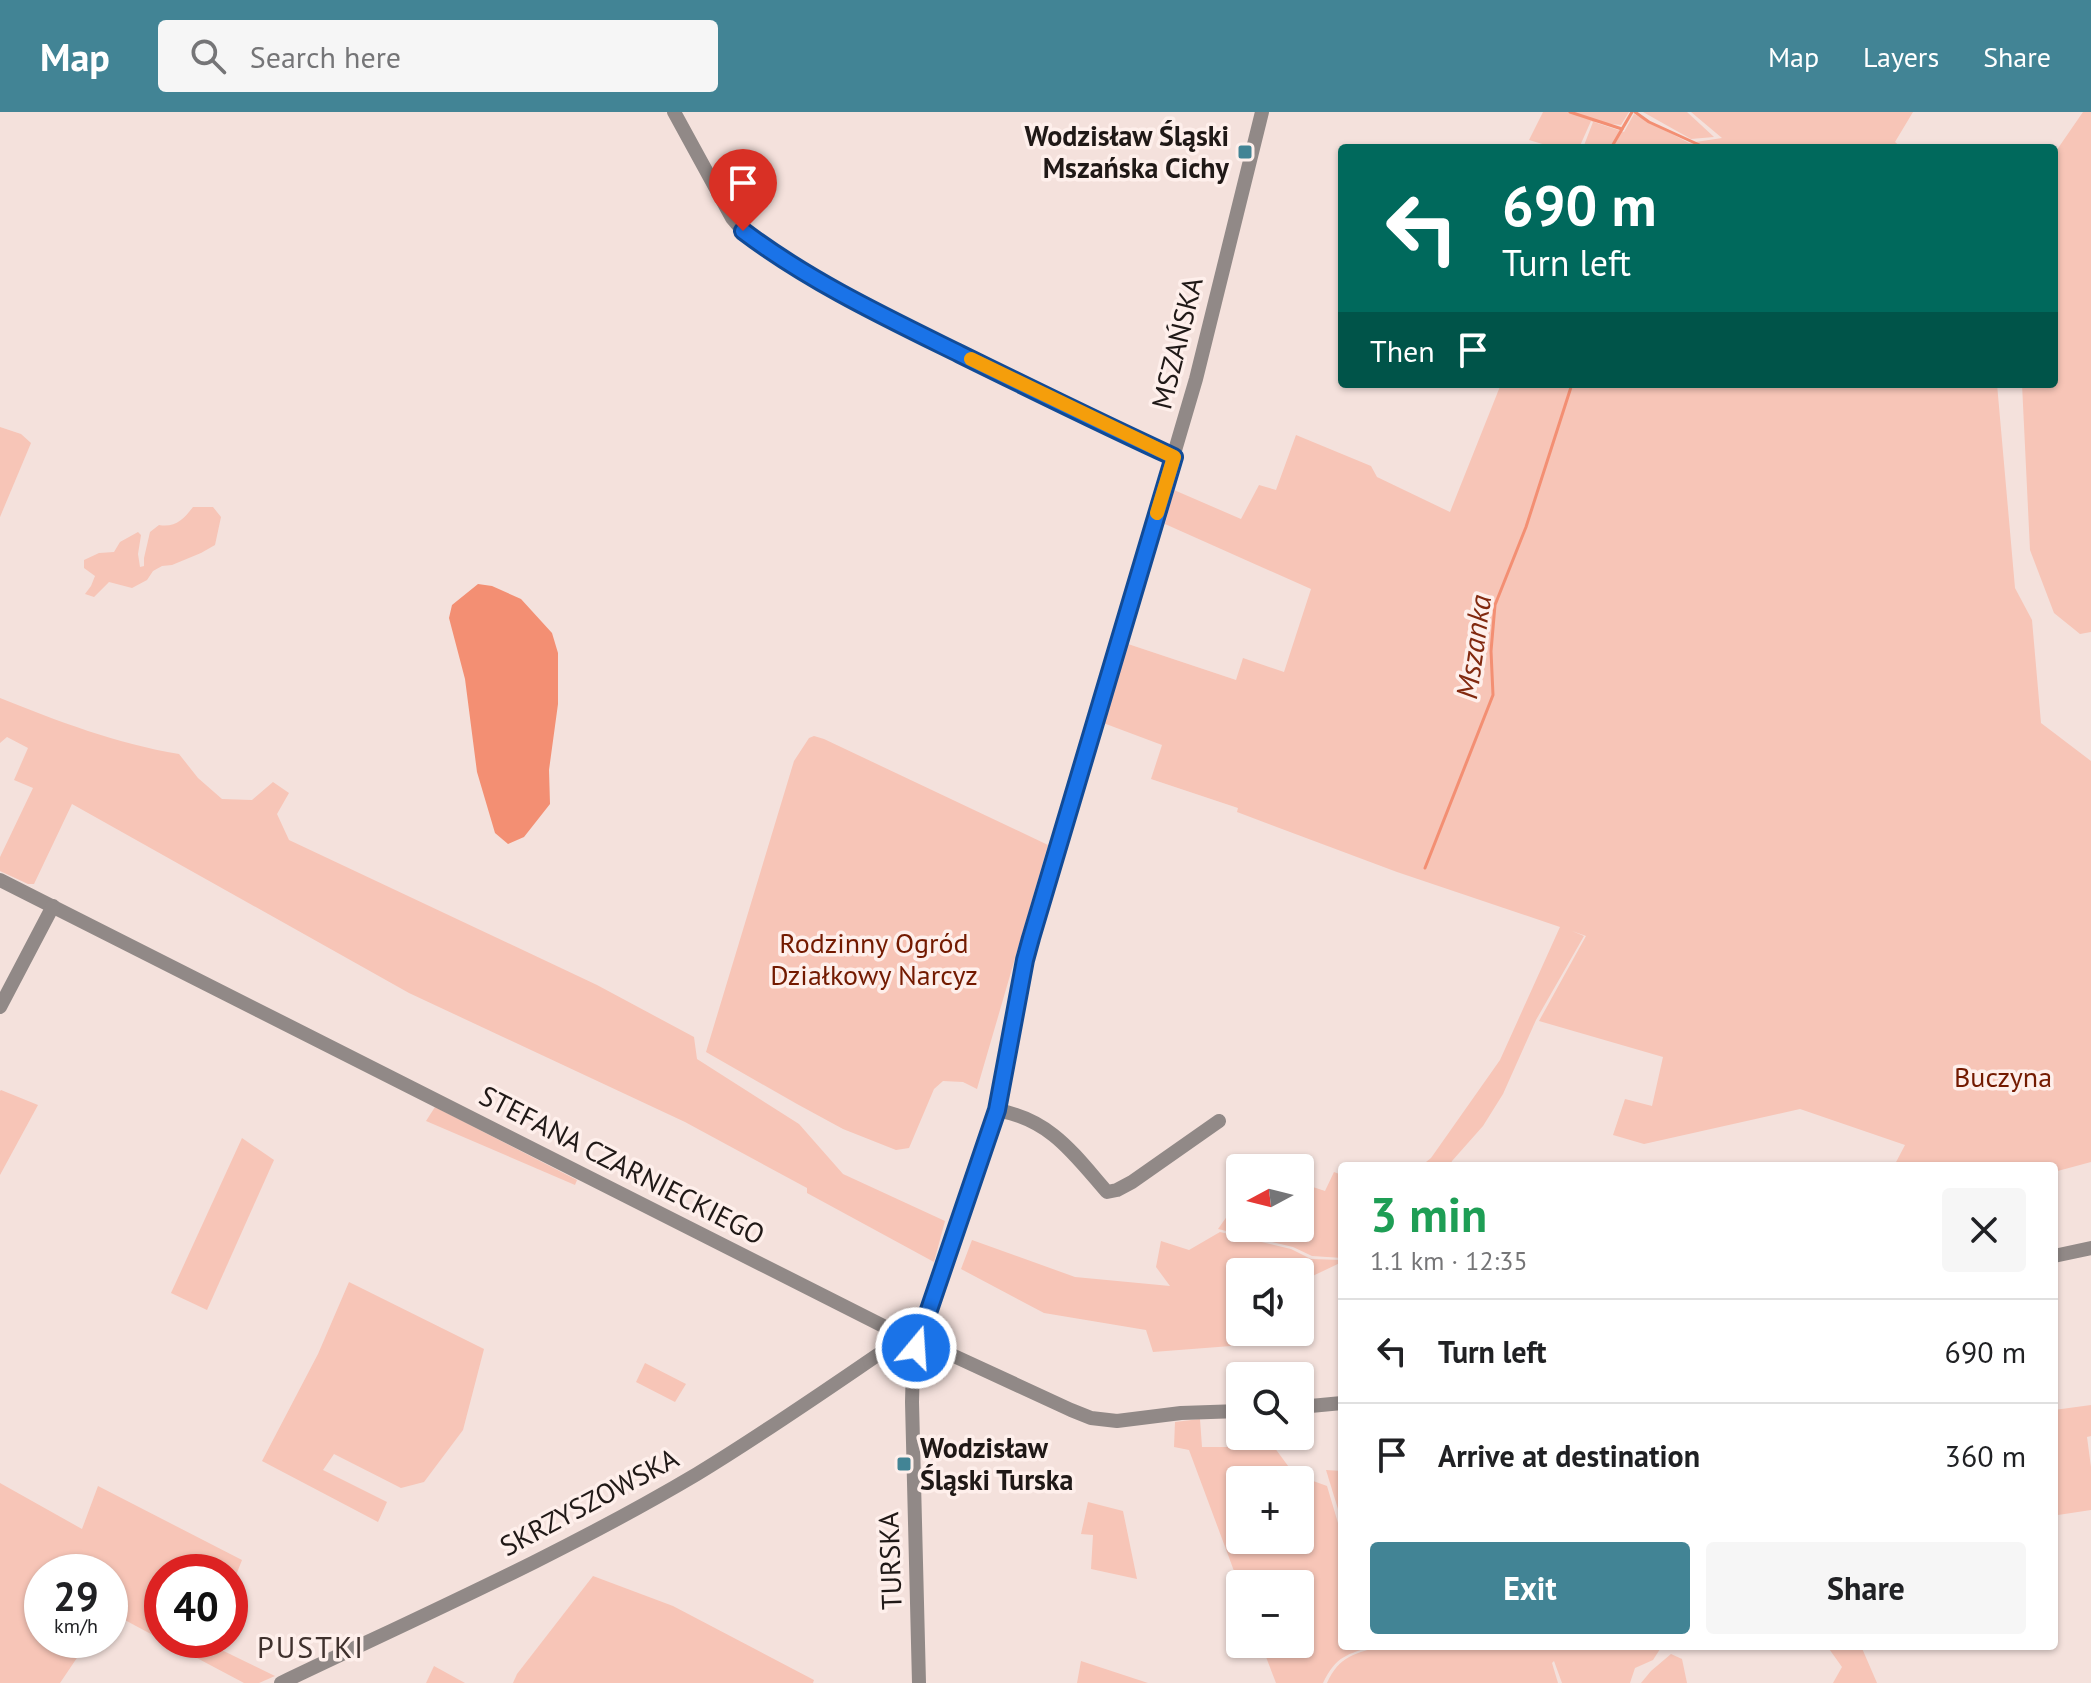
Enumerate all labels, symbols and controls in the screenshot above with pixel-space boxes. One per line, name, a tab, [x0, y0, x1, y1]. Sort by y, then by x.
search box	[158, 20, 718, 92]
text: Map	[40, 32, 110, 81]
icon: search	[186, 34, 230, 78]
text: Search here	[250, 37, 401, 76]
text: Map	[1768, 38, 1819, 75]
text: Layers	[1863, 38, 1939, 75]
text: Share	[1983, 38, 2051, 75]
place label: Wodzisław Śląski Mszańska Cichy	[1025, 117, 1230, 186]
marker: Wodzisław Śląski Mszańska Cichy	[1236, 143, 1254, 161]
pin	[709, 149, 777, 231]
icon: arrive	[721, 161, 765, 205]
text: 690 m	[1502, 169, 1657, 241]
icon: left	[1370, 176, 1474, 280]
text: Turn left	[1502, 239, 1631, 286]
street label: MSZAŃSKA	[1142, 273, 1211, 413]
icon: arrive	[1451, 328, 1495, 372]
text: Then	[1370, 331, 1435, 370]
water label: Mszanka	[1446, 592, 1499, 701]
park label: Rodzinny Ogród Działkowy Narcyz	[770, 924, 978, 993]
park label: Buczyna	[1954, 1058, 2052, 1095]
street label: STEFANA CZARNIECKIEGO	[473, 1076, 771, 1253]
north arrow	[1226, 1154, 1314, 1242]
map controls	[1226, 1154, 1314, 1658]
text: 3 min	[1370, 1183, 1487, 1245]
button: close	[1942, 1188, 2026, 1272]
text: 1.1 km · 12:35	[1370, 1244, 1528, 1277]
button: sound	[1226, 1258, 1314, 1346]
position arrow	[874, 1306, 958, 1390]
icon: left	[1370, 1329, 1414, 1373]
text: Turn left	[1438, 1332, 1546, 1371]
text: 690 m	[1945, 1332, 2026, 1371]
button: search	[1226, 1362, 1314, 1450]
place label: Wodzisław Śląski Turska	[920, 1429, 1073, 1498]
icon: arrive	[1370, 1433, 1414, 1477]
text: Arrive at destination	[1438, 1436, 1700, 1475]
text: 360 m	[1945, 1436, 2026, 1475]
street label: SKRZYSZOWSKA	[493, 1439, 685, 1564]
marker: Wodzisław Śląski Turska	[895, 1455, 913, 1473]
button: +	[1226, 1466, 1314, 1554]
street label: TURSKA	[869, 1511, 910, 1611]
button: Exit	[1370, 1542, 1690, 1634]
button: Share	[1706, 1542, 2026, 1634]
speed limit sign: 40	[144, 1554, 248, 1658]
text: 29	[53, 1570, 99, 1622]
button: −	[1226, 1570, 1314, 1658]
text: km/h	[54, 1613, 98, 1639]
district label: PUSTKI	[257, 1627, 365, 1666]

